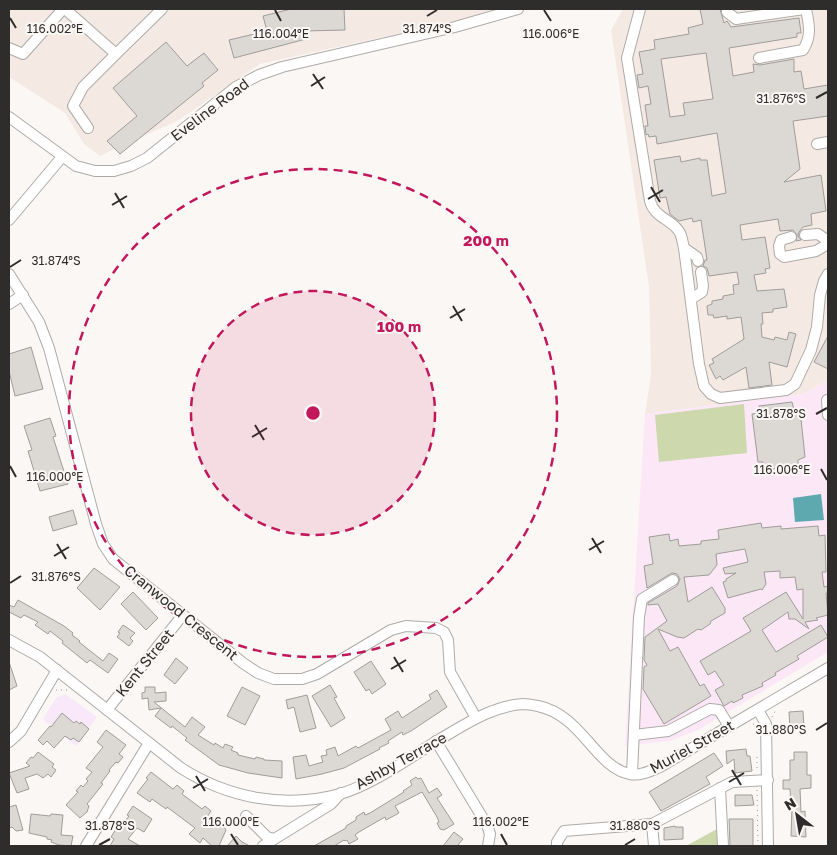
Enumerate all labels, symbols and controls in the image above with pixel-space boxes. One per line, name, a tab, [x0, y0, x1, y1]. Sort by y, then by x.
text: 116.002°E	[27, 21, 83, 36]
text: 31.874°S	[402, 21, 452, 36]
text: 116.004°E	[253, 26, 309, 41]
text: 116.006°E	[523, 26, 579, 41]
street label: Eveline Road	[167, 74, 252, 144]
text: 31.876°S	[756, 91, 806, 106]
text: 200 m	[463, 231, 509, 249]
text: 31.874°S	[31, 253, 81, 268]
text: 100 m	[377, 317, 421, 335]
centre of rings	[304, 404, 322, 422]
text: 31.878°S	[756, 406, 806, 421]
text: 116.006°E	[754, 462, 810, 477]
text: 116.000°E	[27, 469, 83, 484]
street label: Cranwood Crescent	[121, 561, 242, 664]
text: 31.876°S	[31, 569, 81, 584]
street label: Kent Street	[111, 625, 177, 700]
street label: Muriel Street	[646, 716, 737, 777]
text: 31.880°S	[756, 722, 807, 737]
street label: Ashby Terrace	[352, 727, 450, 793]
north arrow	[772, 790, 822, 840]
text: N	[781, 793, 799, 813]
text: 116.000°E	[203, 814, 259, 829]
text: 116.002°E	[473, 814, 529, 829]
text: 31.878°S	[85, 818, 135, 833]
text: 31.880°S	[610, 818, 661, 833]

